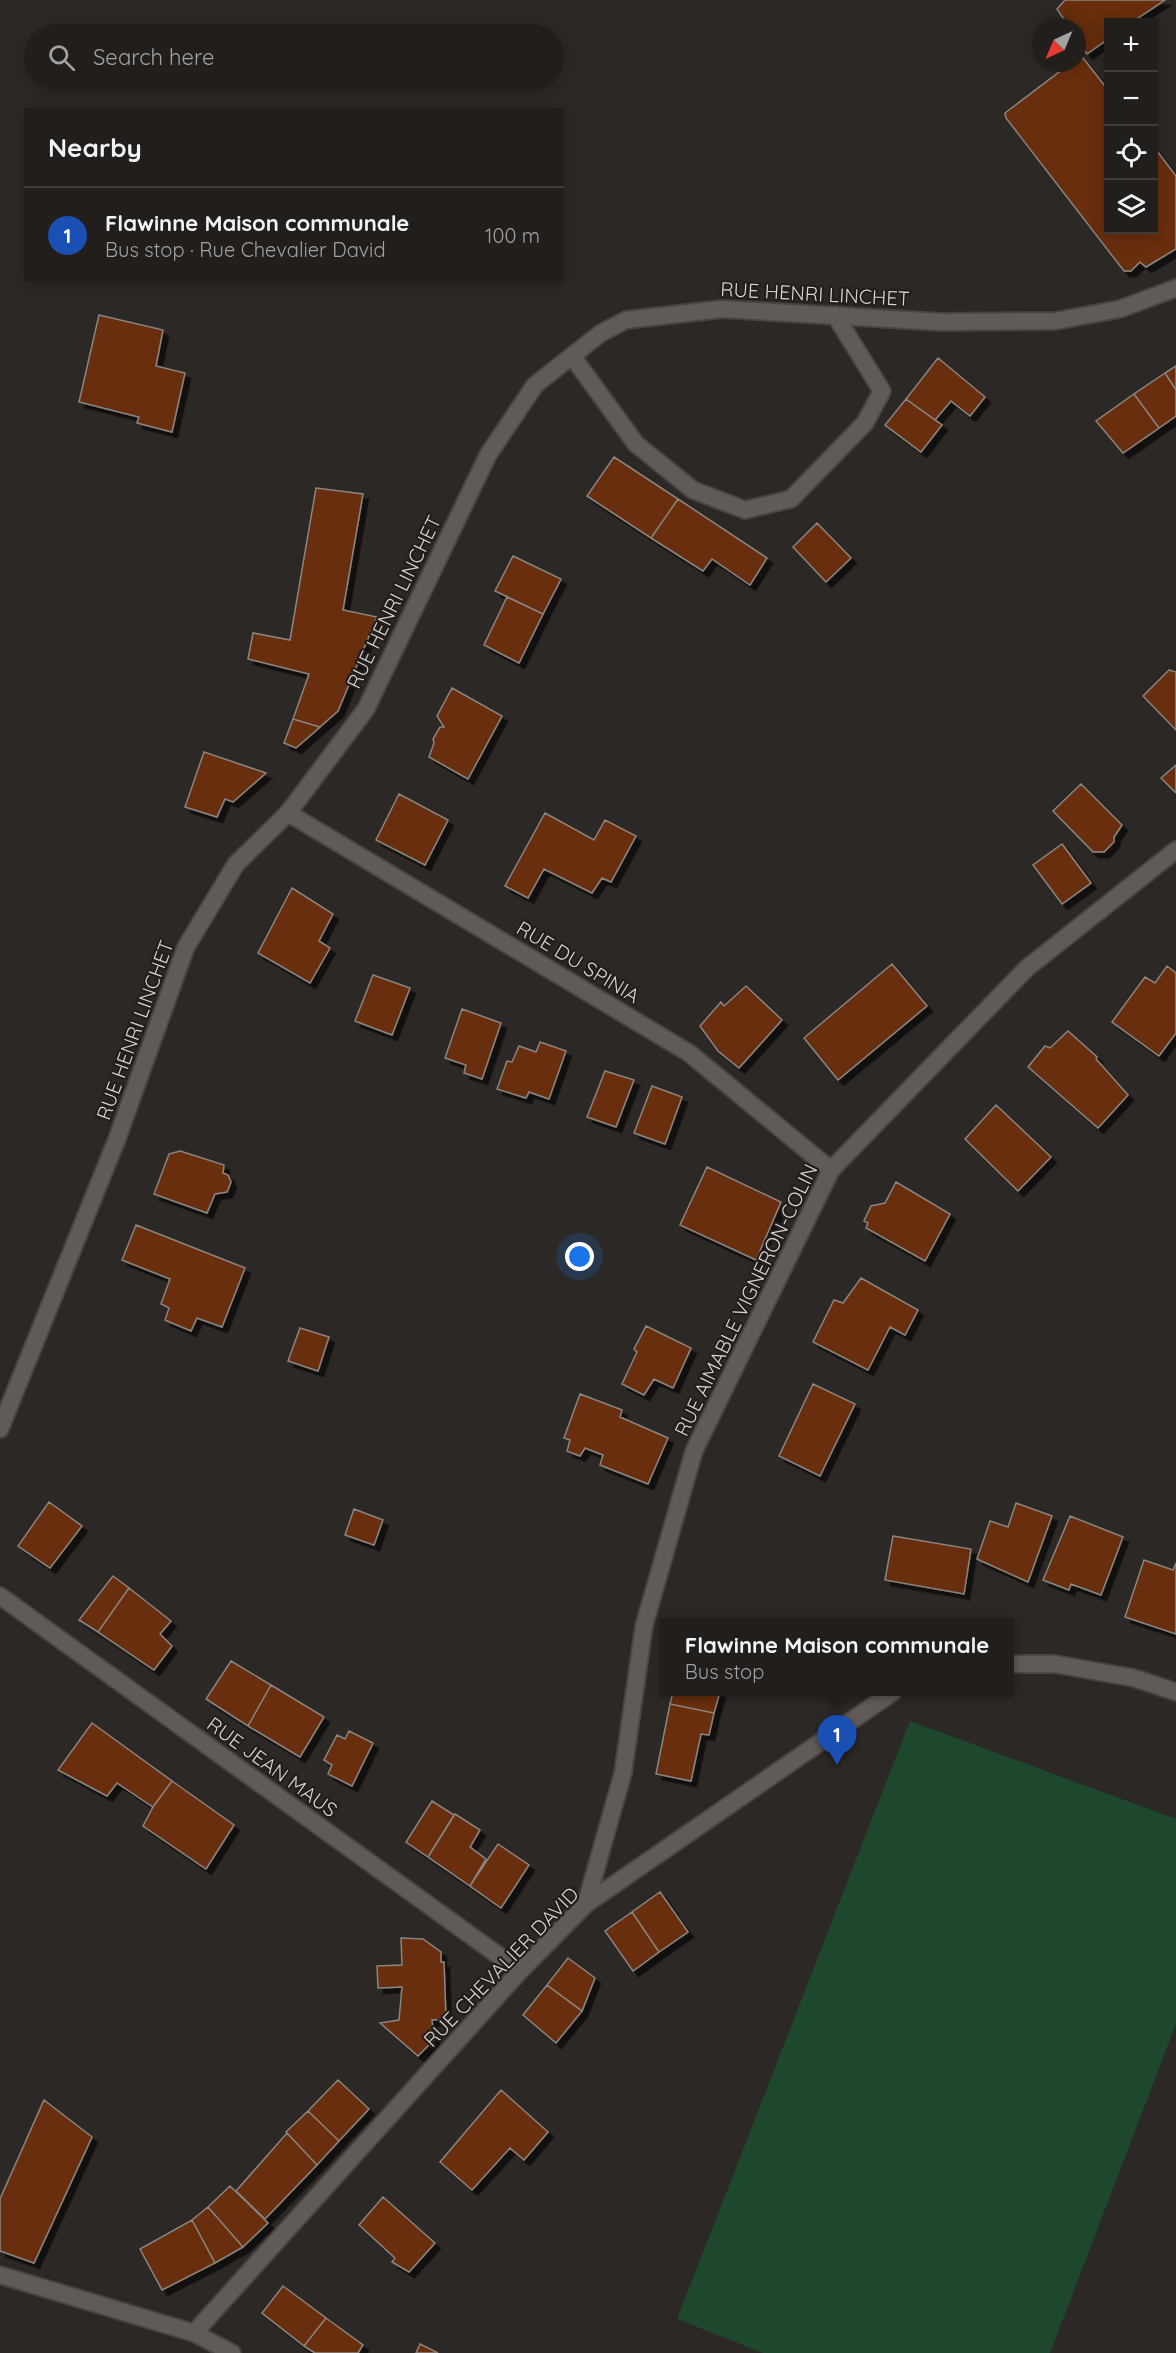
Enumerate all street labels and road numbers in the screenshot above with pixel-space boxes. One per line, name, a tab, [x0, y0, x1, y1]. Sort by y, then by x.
street label: RUE HENRI LINCHET	[720, 276, 910, 311]
street label: RUE HENRI LINCHET	[341, 511, 446, 692]
street label: RUE DU SPINIA	[512, 915, 644, 1008]
street label: RUE HENRI LINCHET	[90, 936, 179, 1123]
street label: RUE AIMABLE VIGNERON-COLIN	[669, 1160, 823, 1440]
street label: RUE JEAN MAUS	[202, 1711, 342, 1822]
street label: RUE CHEVALIER DAVID	[418, 1881, 584, 2052]

